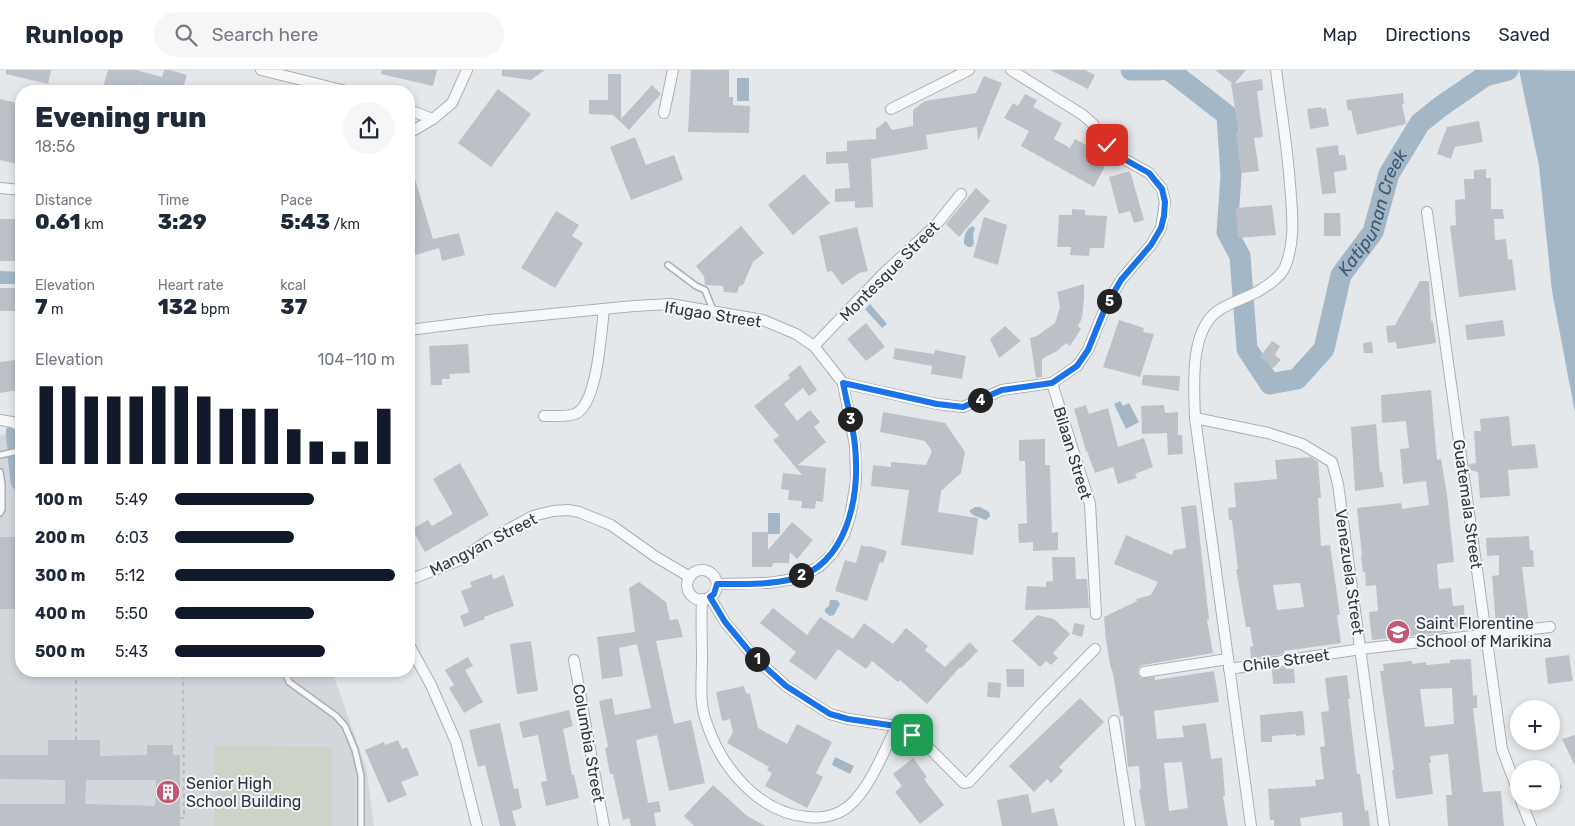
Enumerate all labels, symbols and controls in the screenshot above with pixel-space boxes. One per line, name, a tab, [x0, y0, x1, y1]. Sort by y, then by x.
search box	[154, 12, 504, 57]
text: Runloop	[25, 21, 124, 49]
icon: search	[172, 21, 200, 49]
text: Search here	[212, 23, 318, 46]
text: Map	[1322, 24, 1357, 46]
text: Directions	[1385, 24, 1471, 46]
text: Saved	[1499, 24, 1550, 46]
text: Evening run	[35, 101, 206, 134]
button: share	[343, 102, 395, 154]
pin	[1086, 124, 1128, 166]
icon: check	[1093, 131, 1121, 159]
text: 18:56	[35, 137, 75, 156]
water label: Katipunan Creek	[1333, 145, 1413, 280]
text: Distance	[35, 192, 92, 209]
text: Time	[158, 192, 189, 209]
text: Pace	[280, 192, 312, 209]
text: 0.61	[35, 209, 81, 234]
text: 3:29	[158, 209, 207, 234]
text: 5:43	[280, 209, 330, 234]
text: km	[81, 216, 104, 233]
text: /km	[330, 216, 360, 233]
street label: Montesque Street	[836, 218, 943, 325]
text: Elevation	[35, 277, 95, 294]
text: Heart rate	[158, 277, 224, 294]
text: kcal	[280, 277, 306, 294]
pin: 5	[1096, 288, 1122, 314]
text: 5	[1105, 293, 1114, 310]
text: 7	[35, 294, 48, 319]
text: 132	[158, 294, 197, 319]
text: 37	[280, 294, 307, 319]
street label: Ifugao Street	[663, 297, 763, 332]
text: m	[48, 301, 63, 318]
text: bpm	[197, 301, 230, 318]
text: Elevation	[35, 350, 104, 369]
text: 104–110 m	[317, 350, 395, 369]
pin: 4	[968, 388, 992, 412]
text: 4	[976, 392, 985, 409]
street label: Bilaan Street	[1049, 404, 1096, 502]
pin: 3	[838, 406, 862, 432]
text: 3	[846, 411, 855, 428]
street label: Guatemala Street	[1449, 438, 1486, 570]
text: 100 m	[35, 490, 83, 509]
text: 5:49	[115, 490, 148, 509]
street label: Venezuela Street	[1331, 508, 1368, 636]
street label: Mangyan Street	[426, 509, 540, 580]
text: 200 m	[35, 528, 85, 547]
text: 6:03	[115, 528, 149, 547]
pin: 2	[788, 562, 814, 588]
text: 300 m	[35, 566, 85, 585]
text: 5:12	[115, 566, 145, 585]
text: 2	[797, 567, 806, 584]
text: 400 m	[35, 604, 86, 623]
text: 5:50	[115, 604, 148, 623]
place label: Saint Florentine School of Marikina	[1416, 614, 1552, 651]
school or university icon: Saint Florentine School of Marikina	[1385, 619, 1411, 645]
text: 500 m	[35, 642, 85, 661]
text: 5:43	[115, 642, 148, 661]
street label: Chile Street	[1242, 645, 1331, 676]
pin: 1	[744, 646, 770, 672]
text: 1	[754, 651, 761, 668]
street label: Columbia Street	[569, 682, 608, 804]
map controls	[1510, 700, 1560, 810]
button: +	[1510, 700, 1560, 750]
pin	[891, 714, 933, 756]
icon: arrive	[898, 721, 926, 749]
button: −	[1510, 760, 1560, 810]
place label: Senior High School Building	[186, 774, 301, 811]
building icon: Senior High School Building	[155, 779, 181, 805]

